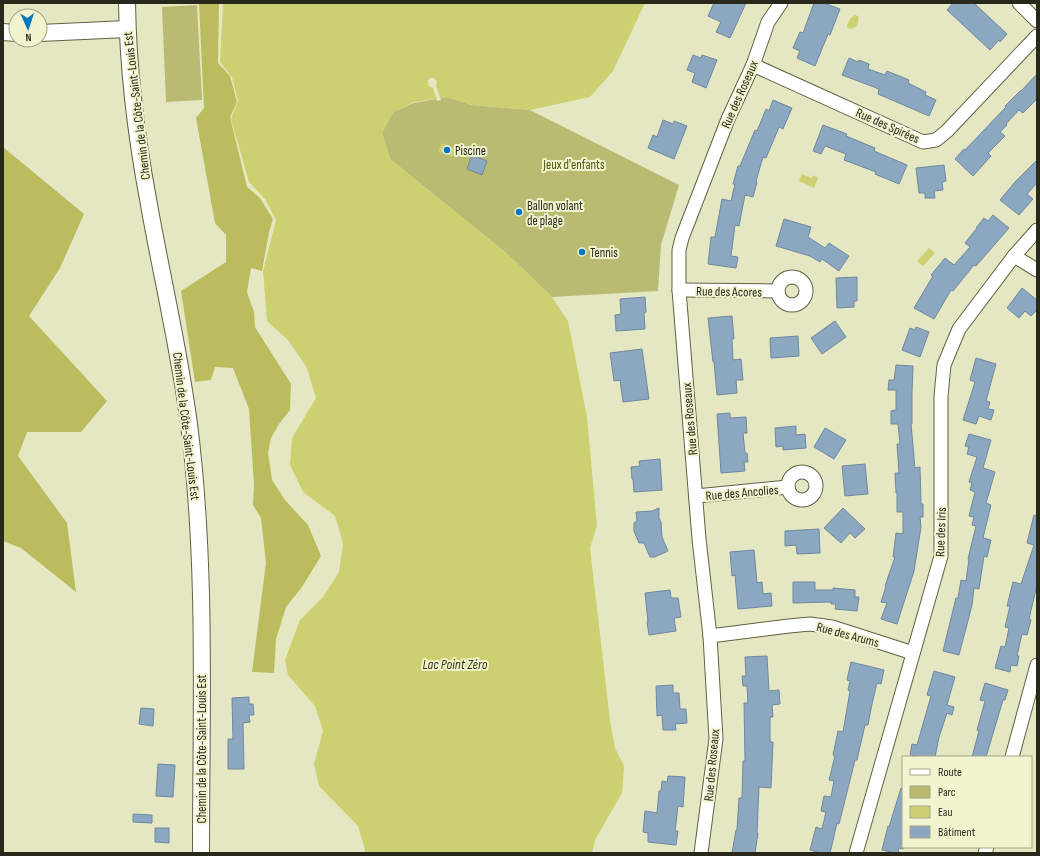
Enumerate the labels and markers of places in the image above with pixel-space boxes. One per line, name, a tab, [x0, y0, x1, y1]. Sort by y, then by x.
place label: Piscine	[455, 143, 486, 159]
marker: Piscine	[442, 145, 452, 155]
place label: Ballon volant de plage	[527, 198, 583, 229]
marker: Ballon volant de plage	[514, 207, 524, 217]
place label: Tennis	[590, 245, 618, 261]
marker: Tennis	[577, 247, 587, 257]

